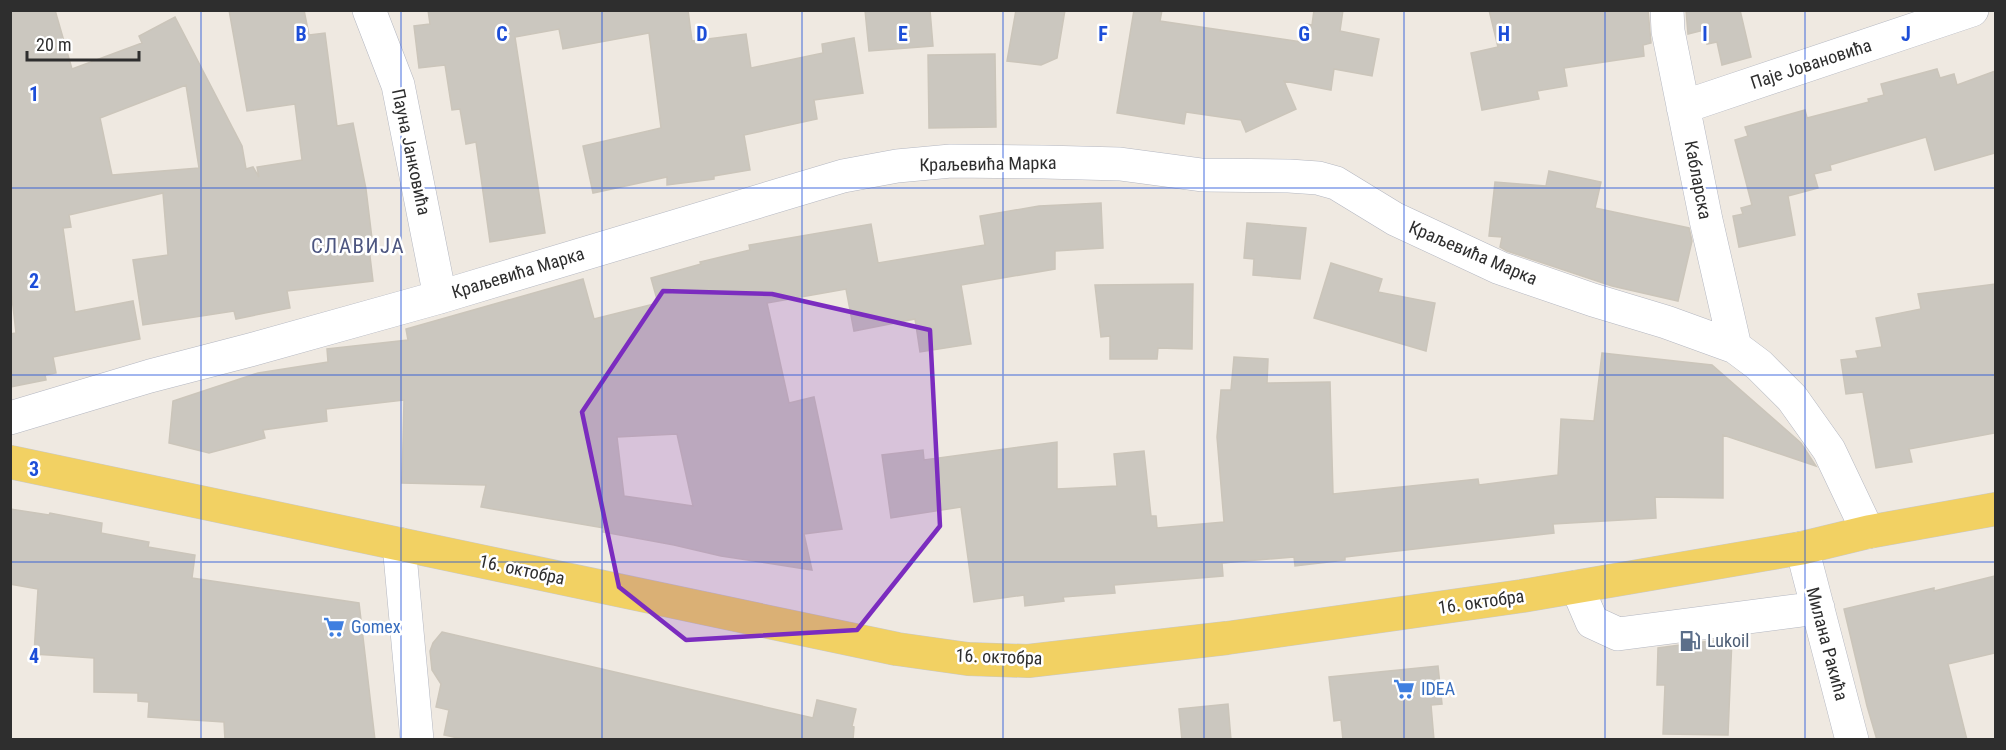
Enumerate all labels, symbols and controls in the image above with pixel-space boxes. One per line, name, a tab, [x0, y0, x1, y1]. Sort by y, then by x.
text: B	[295, 22, 307, 46]
text: C	[496, 22, 508, 46]
text: D	[696, 22, 708, 46]
text: E	[898, 22, 908, 46]
text: F	[1098, 22, 1108, 46]
text: G	[1298, 22, 1310, 46]
text: H	[1498, 22, 1510, 46]
text: I	[1702, 22, 1708, 46]
text: J	[1901, 22, 1911, 46]
scale bar	[27, 24, 140, 62]
text: 20 m	[36, 34, 71, 55]
street label: Паје Јовановића	[1748, 34, 1874, 93]
text: 1	[29, 82, 39, 106]
street label: Пауна Јанковића	[388, 87, 435, 217]
street label: Кабларска	[1681, 139, 1716, 221]
street label: Краљевића Марка	[919, 152, 1057, 175]
street label: Краљевића Марка	[1406, 216, 1540, 289]
district label: СЛАВИЈА	[311, 234, 405, 258]
street label: Краљевића Марка	[449, 242, 587, 303]
text: 2	[29, 269, 39, 293]
text: 3	[29, 457, 39, 481]
street label: 16. октобра	[478, 550, 567, 589]
street label: 16. октобра	[1437, 585, 1525, 618]
street label: Милана Ракића	[1802, 585, 1853, 703]
supermarket icon: Gomex	[322, 615, 346, 639]
place label: Gomex	[351, 616, 401, 637]
fuel station icon: Lukoil	[1678, 629, 1702, 653]
place label: Lukoil	[1707, 630, 1749, 651]
text: 4	[29, 644, 39, 668]
street label: 16. октобра	[955, 644, 1043, 669]
supermarket icon: IDEA	[1392, 677, 1416, 701]
place label: IDEA	[1421, 678, 1456, 699]

